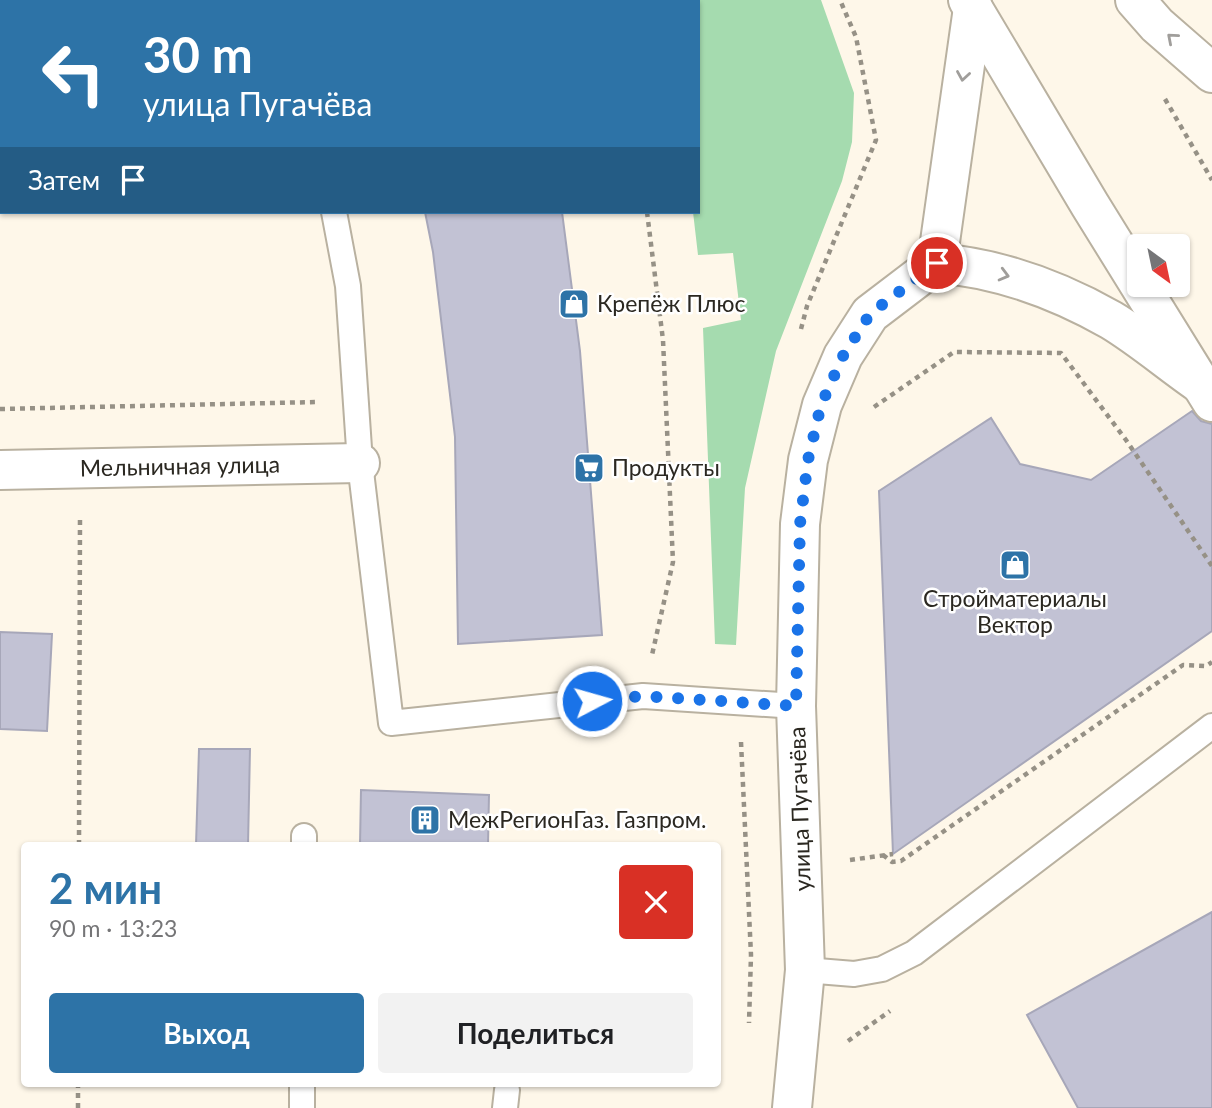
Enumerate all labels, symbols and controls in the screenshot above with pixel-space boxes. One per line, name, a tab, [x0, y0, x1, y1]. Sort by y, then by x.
text: 30 m	[143, 25, 253, 83]
icon: left	[28, 28, 119, 119]
one-way arrow	[1167, 34, 1180, 46]
one-way arrow	[956, 70, 971, 82]
text: улица Пугачёва	[143, 84, 372, 123]
icon: arrive	[114, 161, 152, 199]
text: Затем	[28, 164, 100, 196]
pin	[907, 233, 967, 293]
north arrow	[1127, 234, 1190, 298]
map controls	[1127, 234, 1190, 297]
icon: arrive	[918, 244, 956, 282]
one-way arrow	[998, 267, 1010, 281]
shop icon: Крепёж Плюс	[557, 287, 591, 321]
place label: Крепёж Плюс	[597, 289, 745, 317]
street label: Мельничная улица	[80, 450, 280, 481]
supermarket icon: Продукты	[572, 451, 606, 485]
place label: Продукты	[612, 453, 720, 481]
shop icon: Стройматериалы Вектор	[998, 548, 1032, 582]
place label: Стройматериалы Вектор	[923, 584, 1107, 638]
position arrow	[555, 664, 629, 738]
street label: улица Пугачёва	[782, 726, 816, 892]
building icon: МежРегионГаз. Газпром.	[408, 803, 442, 837]
place label: МежРегионГаз. Газпром.	[448, 805, 707, 833]
text: 2 мин	[49, 863, 162, 913]
button: close	[619, 865, 693, 939]
text: 90 m · 13:23	[49, 914, 177, 942]
button: Выход	[49, 993, 364, 1073]
button: Поделиться	[378, 993, 693, 1073]

